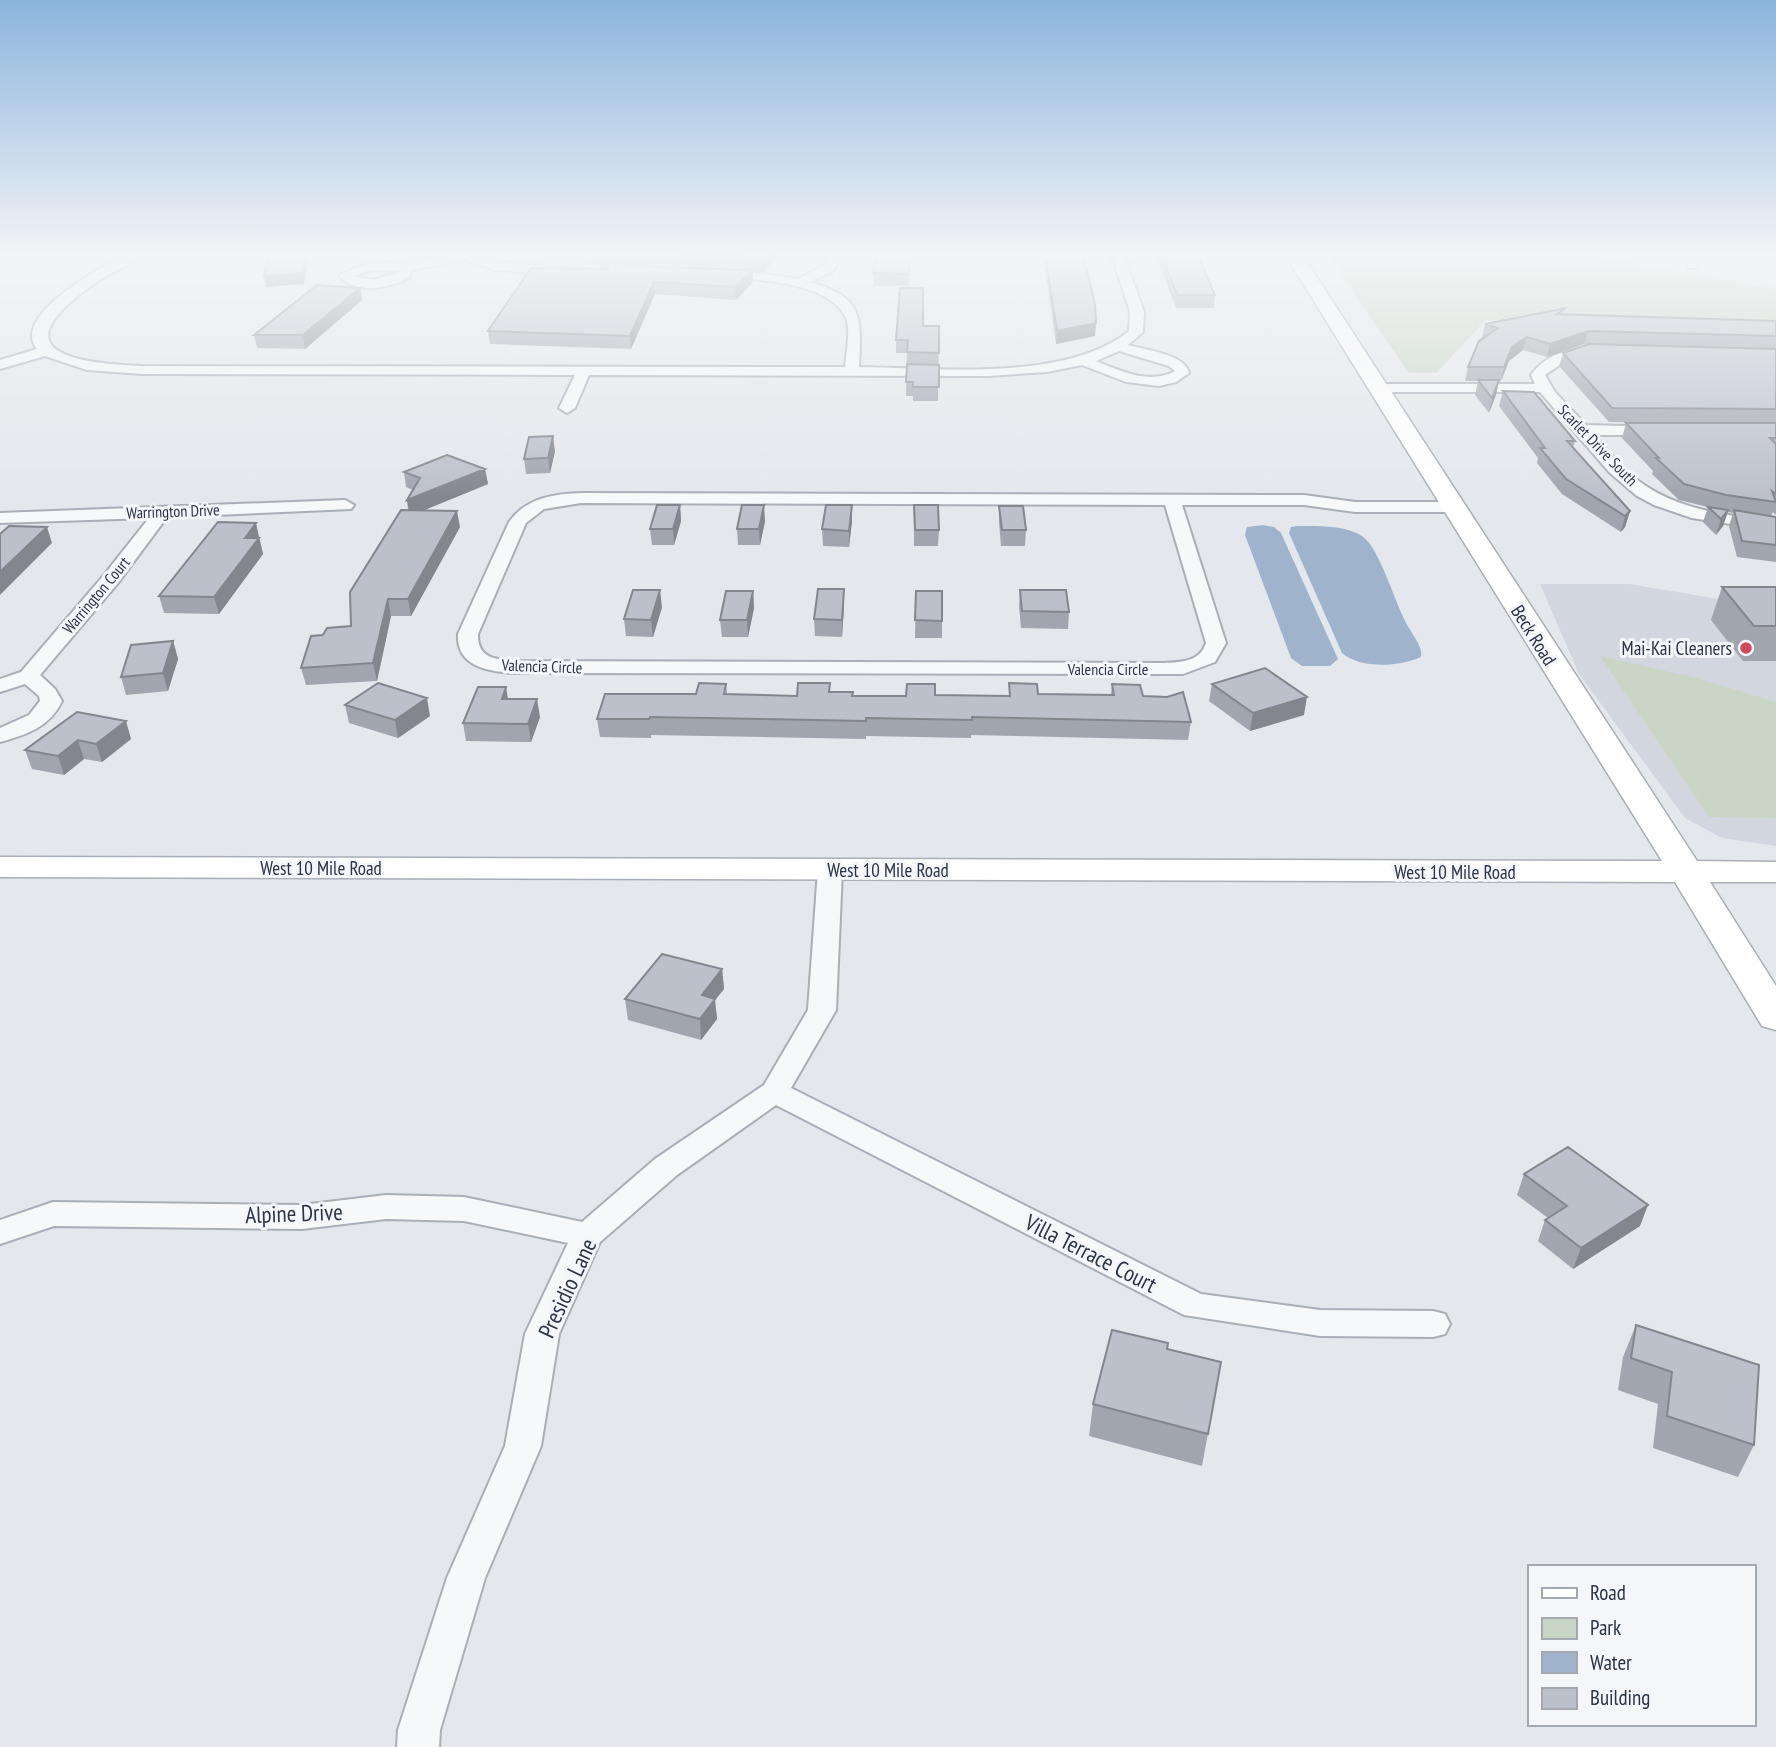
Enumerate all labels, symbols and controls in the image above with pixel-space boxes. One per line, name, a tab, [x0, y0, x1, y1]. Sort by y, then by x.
street label: Scarlet Drive South	[1554, 400, 1642, 490]
street label: Warrington Drive	[126, 499, 220, 523]
street label: Warrington Court	[58, 552, 134, 638]
street label: Beck Road	[1506, 600, 1562, 670]
place label: Mai-Kai Cleaners	[1622, 636, 1732, 660]
marker: Mai-Kai Cleaners	[1738, 640, 1754, 656]
street label: Valencia Circle	[500, 655, 583, 677]
street label: Valencia Circle	[1067, 659, 1148, 679]
street label: West 10 Mile Road	[260, 856, 382, 880]
street label: West 10 Mile Road	[827, 858, 949, 882]
street label: West 10 Mile Road	[1394, 860, 1516, 884]
street label: Alpine Drive	[245, 1197, 343, 1229]
street label: Villa Terrace Court	[1019, 1207, 1162, 1299]
street label: Presidio Lane	[531, 1234, 603, 1342]
legend	[1528, 1565, 1755, 1726]
text: Road	[1590, 1579, 1626, 1606]
text: Park	[1590, 1614, 1621, 1641]
text: Water	[1590, 1649, 1632, 1676]
text: Building	[1590, 1684, 1650, 1711]

